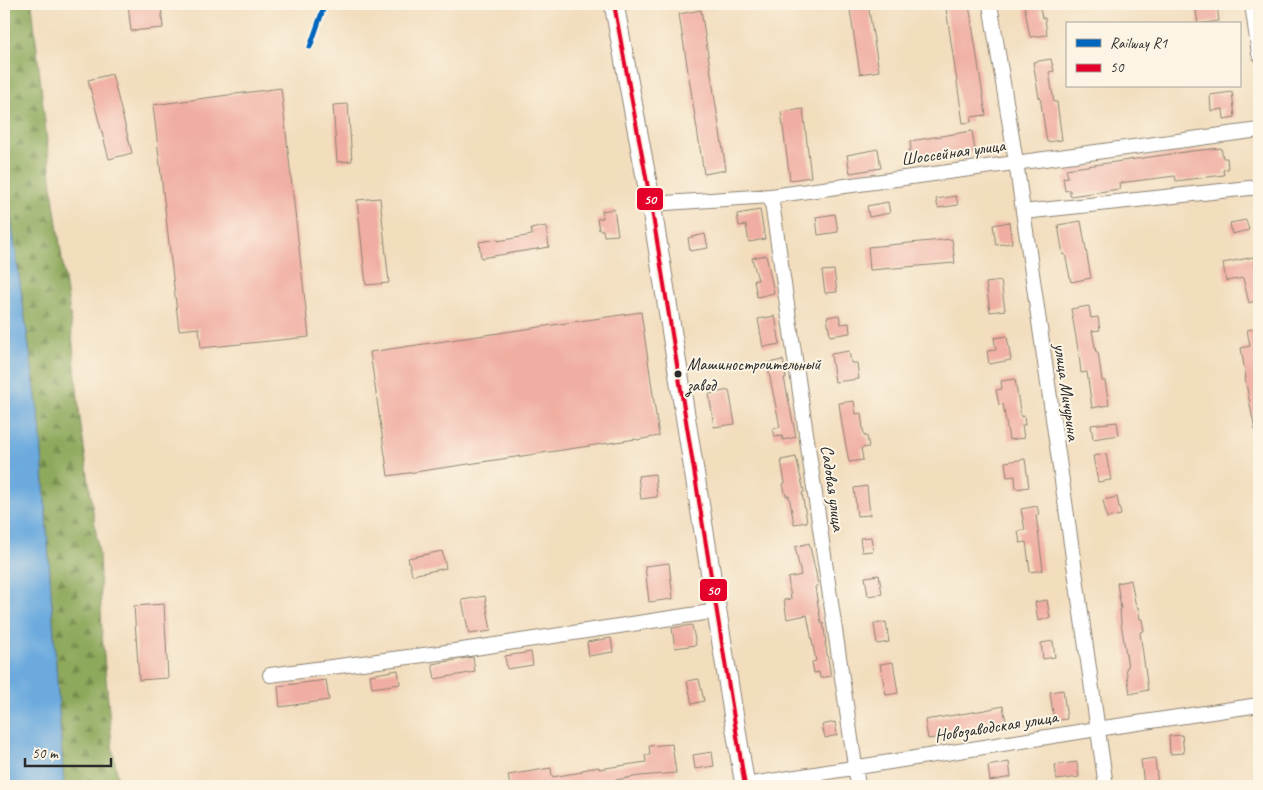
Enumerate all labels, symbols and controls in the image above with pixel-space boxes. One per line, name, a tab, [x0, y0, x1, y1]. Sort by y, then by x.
legend	[1066, 22, 1240, 88]
text: Railway R1	[1110, 34, 1169, 53]
text: 50	[1110, 58, 1125, 77]
street label: Шоссейная улица	[900, 134, 1008, 170]
line badge: 50	[636, 187, 664, 211]
text: 50	[644, 191, 658, 208]
street label: улица Мичурина	[1049, 341, 1085, 443]
place label: Машиностроительный завод	[685, 354, 821, 397]
marker: Машиностроительный завод	[673, 369, 683, 379]
street label: Садовая улица	[816, 444, 850, 533]
line badge: 50	[699, 578, 728, 602]
text: 50	[707, 582, 721, 599]
street label: Новозаводская улица	[933, 705, 1061, 748]
scale bar	[25, 735, 111, 767]
text: 50 m	[32, 744, 59, 763]

